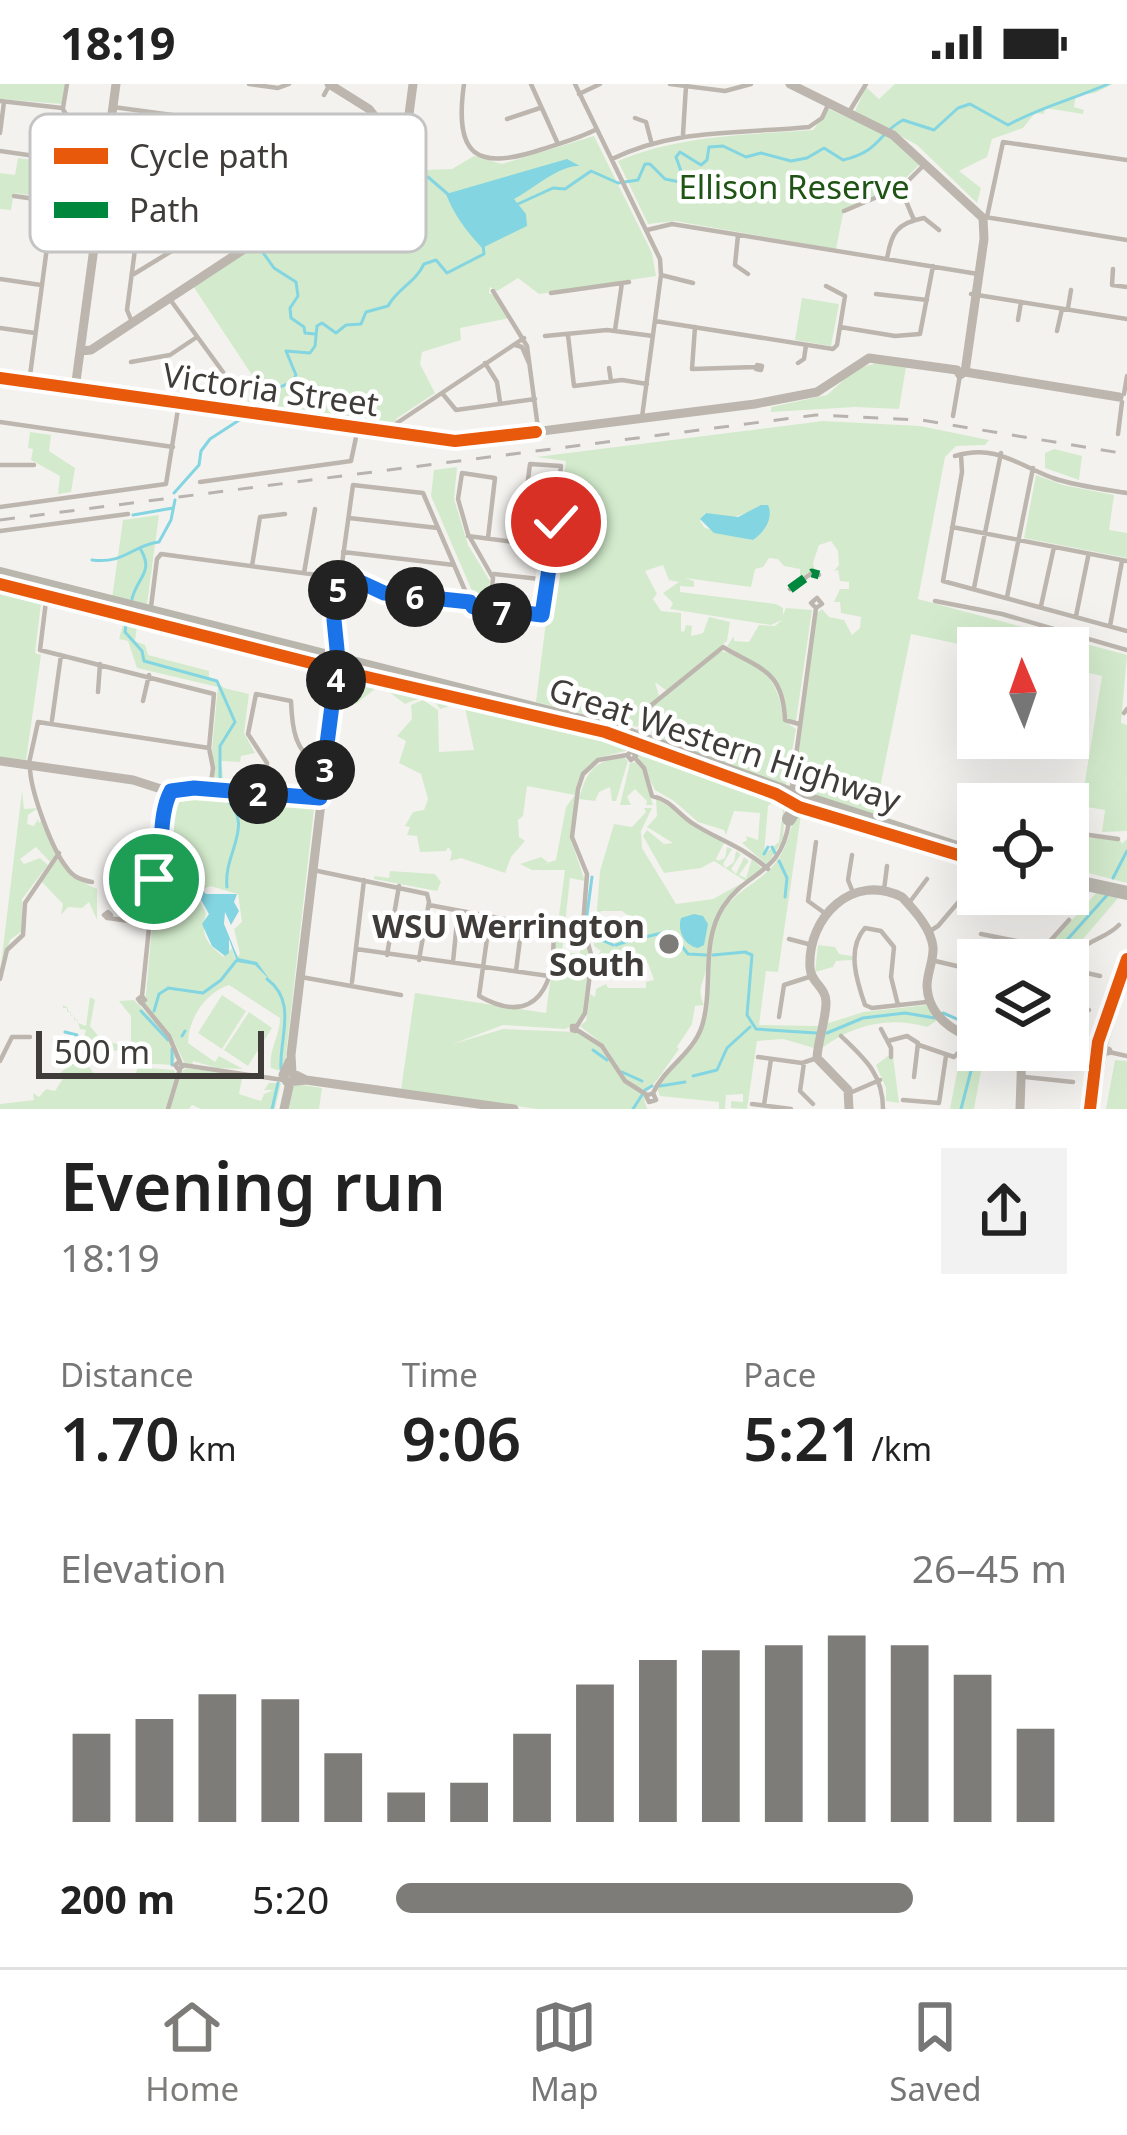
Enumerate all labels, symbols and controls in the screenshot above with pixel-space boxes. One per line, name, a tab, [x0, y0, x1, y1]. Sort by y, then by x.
text: 18:19	[60, 12, 176, 73]
legend	[30, 114, 426, 252]
text: Cycle path	[129, 133, 289, 178]
park label: Ellison Reserve	[678, 164, 910, 209]
text: Path	[129, 187, 200, 232]
street label: Victoria Street	[160, 352, 382, 426]
pin	[505, 471, 607, 573]
icon: check	[523, 489, 589, 555]
pin: 5	[308, 560, 368, 620]
text: 5	[329, 567, 347, 612]
pin: 6	[385, 567, 445, 627]
text: 6	[406, 574, 424, 619]
pin: 7	[472, 583, 532, 643]
text: 7	[493, 590, 511, 635]
north arrow	[957, 627, 1089, 759]
map controls	[957, 627, 1089, 1071]
pin: 4	[306, 650, 366, 710]
text: 4	[327, 657, 345, 702]
street label: Great Western Highway	[543, 666, 907, 822]
pin: 3	[295, 740, 355, 800]
text: 3	[316, 747, 334, 792]
pin: 2	[228, 764, 288, 824]
text: 2	[249, 771, 267, 816]
button: locate	[957, 783, 1089, 915]
pin	[103, 828, 205, 930]
icon: arrive	[121, 846, 187, 912]
place label: WSU Werrington South	[372, 903, 645, 986]
marker: WSU Werrington South	[656, 931, 682, 957]
button: layers	[957, 939, 1089, 1071]
scale bar	[36, 1025, 264, 1078]
text: 500 m	[54, 1029, 150, 1074]
text: Evening run	[60, 1140, 446, 1230]
button: share	[941, 1148, 1067, 1274]
text: 18:19	[60, 1230, 160, 1283]
text: Distance	[60, 1352, 194, 1397]
text: Time	[402, 1352, 478, 1397]
text: Pace	[743, 1352, 816, 1397]
text: 1.70	[60, 1397, 180, 1479]
text: 9:06	[402, 1397, 521, 1479]
text: 5:21	[743, 1397, 863, 1479]
text: km	[180, 1426, 237, 1471]
text: /km	[863, 1426, 932, 1471]
text: Elevation	[60, 1541, 227, 1594]
text: 26–45 m	[912, 1541, 1067, 1594]
text: 200 m	[60, 1872, 175, 1925]
text: 5:20	[252, 1872, 329, 1925]
tab: Home	[145, 1994, 239, 2111]
tab: Map	[530, 1994, 599, 2111]
tab: Saved	[889, 1994, 982, 2111]

